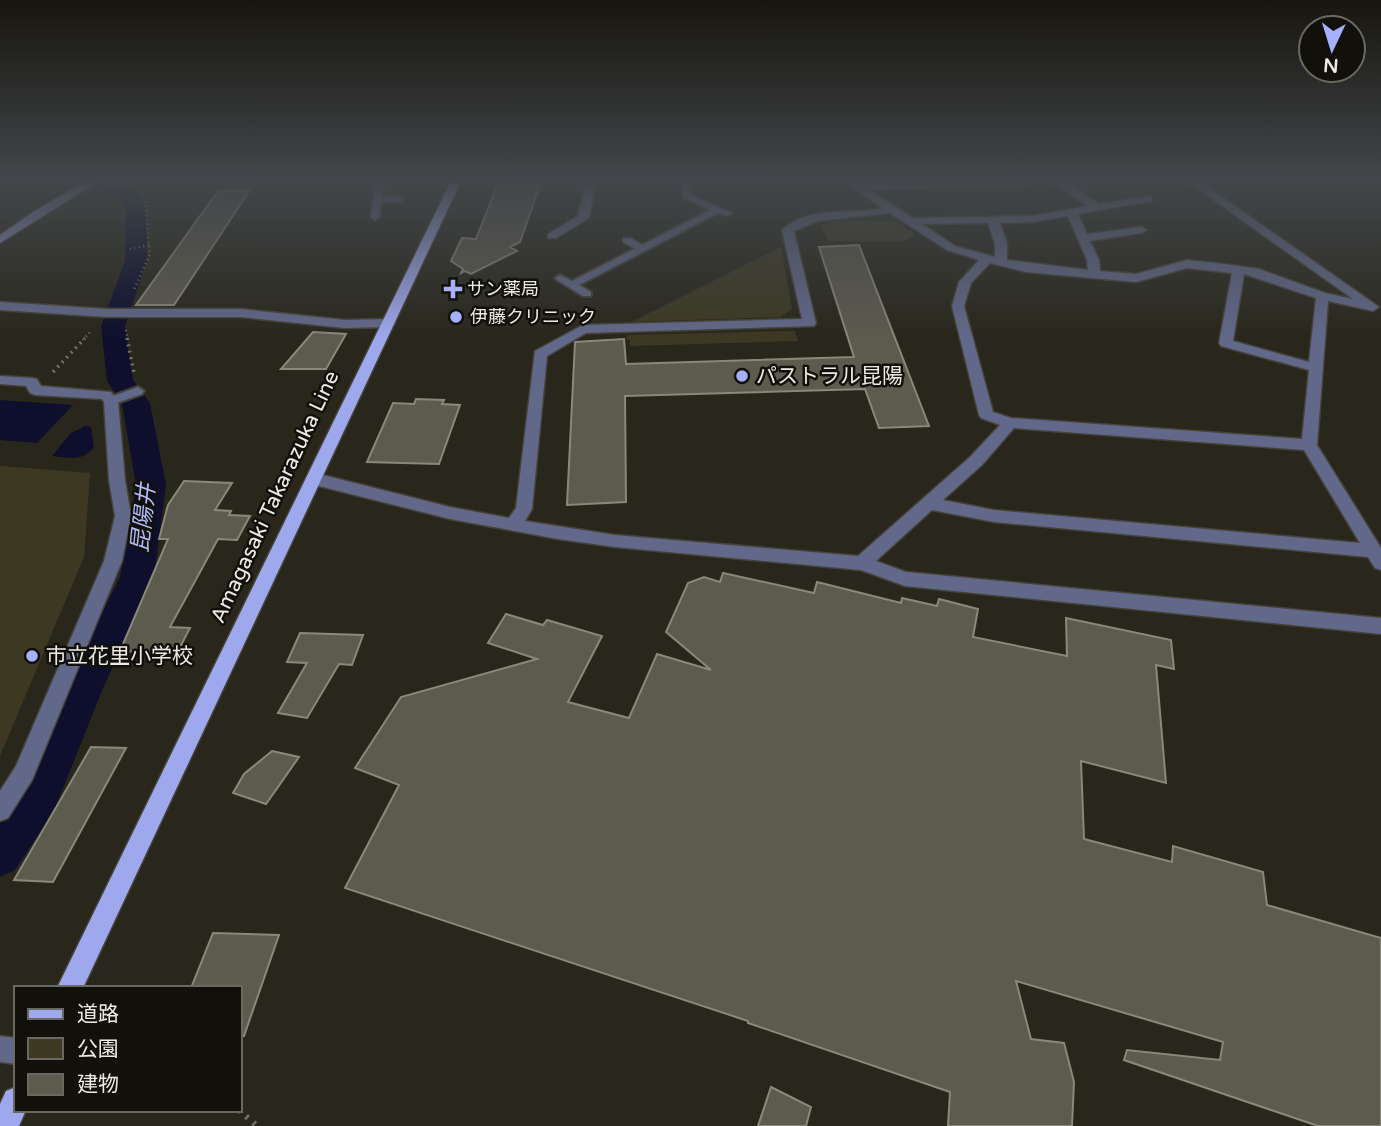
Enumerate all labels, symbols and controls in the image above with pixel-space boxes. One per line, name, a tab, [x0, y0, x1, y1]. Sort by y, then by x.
north arrow	[1297, 14, 1367, 84]
text: N	[1323, 53, 1339, 76]
place label: サン薬局	[467, 278, 539, 300]
marker: サン薬局	[445, 281, 461, 297]
place label: 伊藤クリニック	[470, 306, 596, 328]
marker: 伊藤クリニック	[448, 309, 464, 325]
place label: パストラル昆陽	[756, 364, 903, 389]
street label: Amagasaki Takarazuka Line	[206, 367, 345, 627]
marker: パストラル昆陽	[734, 368, 750, 384]
water label: 昆陽井	[126, 480, 162, 554]
place label: 市立花里小学校	[46, 644, 193, 669]
marker: 市立花里小学校	[24, 648, 40, 664]
legend	[14, 986, 242, 1112]
text: 道路	[77, 1002, 119, 1027]
text: 公園	[77, 1037, 119, 1062]
text: 建物	[77, 1072, 119, 1097]

